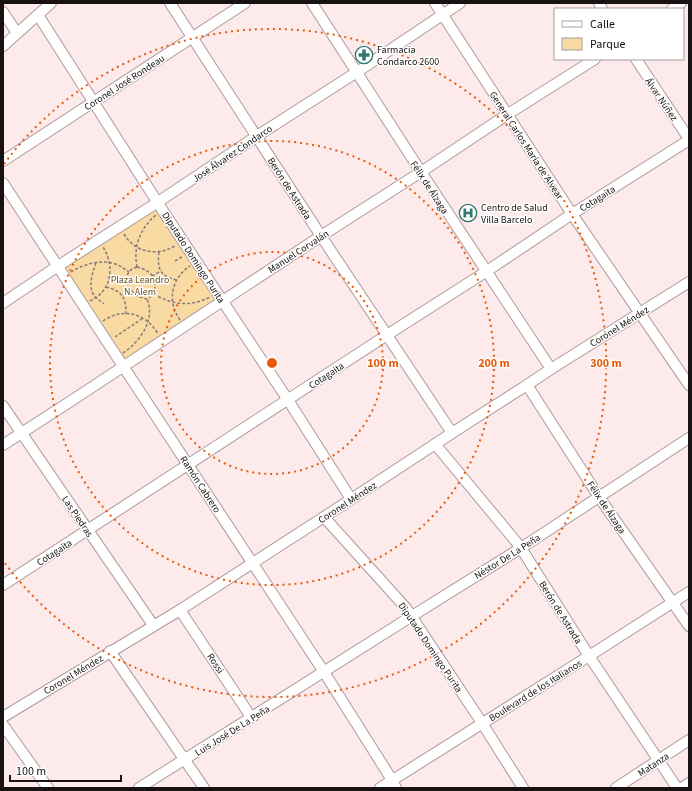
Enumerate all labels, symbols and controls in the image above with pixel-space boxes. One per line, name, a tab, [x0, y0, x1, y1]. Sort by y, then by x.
legend	[554, 8, 684, 60]
text: Calle	[590, 16, 615, 33]
text: Parque	[590, 36, 626, 53]
place label: Farmacia Condarco 2600	[377, 43, 439, 69]
pharmacy icon: Farmacia Condarco 2600	[354, 45, 374, 65]
street label: Coronel José Rondeau	[81, 51, 168, 114]
street label: Álvar Núñez	[642, 75, 681, 124]
street label: General Carlos María de Alvear	[486, 89, 567, 203]
street label: José Álvarez Condarco	[190, 122, 275, 186]
street label: Berón de Astrada	[264, 155, 315, 222]
street label: Félix de Álzaga	[407, 158, 452, 217]
street label: Cotagaita	[577, 182, 618, 215]
place label: Centro de Salud Villa Barcelo	[481, 201, 548, 227]
hospital icon: Centro de Salud Villa Barcelo	[458, 203, 478, 223]
street label: Diputado Domingo Purita	[158, 209, 228, 306]
street label: Manuel Corvalán	[265, 227, 332, 277]
park label: Plaza Leandro N. Alem	[111, 273, 169, 299]
street label: Coronel Méndez	[587, 303, 652, 351]
text: 100 m	[367, 355, 399, 372]
text: 200 m	[478, 355, 510, 372]
text: 300 m	[590, 355, 622, 372]
centre of rings	[265, 356, 279, 370]
street label: Cotagaita	[306, 359, 347, 393]
street label: Ramón Cabrero	[177, 453, 224, 516]
street label: Félix de Álzaga	[583, 478, 629, 537]
street label: Coronel Méndez	[315, 479, 380, 527]
street label: Las Piedras	[58, 493, 96, 540]
street label: Néstor De La Peña	[472, 531, 543, 583]
street label: Cotagaita	[34, 536, 75, 570]
street label: Berón de Astrada	[535, 579, 585, 647]
street label: Diputado Domingo Purita	[395, 600, 466, 695]
street label: Rossi	[203, 651, 227, 677]
street label: Coronel Méndez	[41, 652, 106, 698]
street label: Boulevard de los Italianos	[486, 656, 585, 725]
street label: Luis José De La Peña	[192, 702, 273, 760]
street label: Matanza	[635, 749, 672, 780]
scale bar	[10, 757, 121, 783]
text: 100 m	[16, 763, 46, 780]

